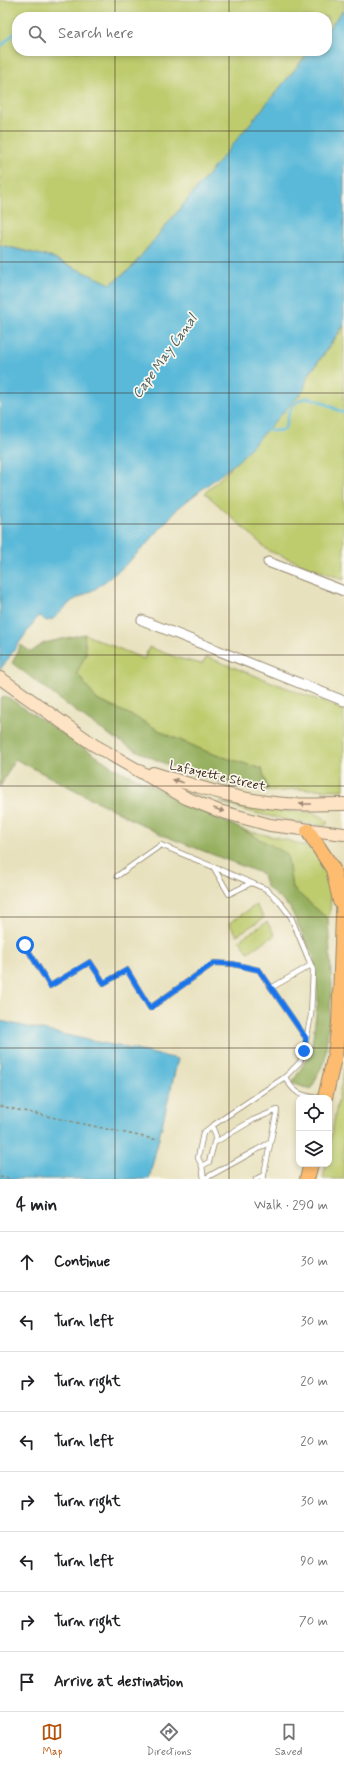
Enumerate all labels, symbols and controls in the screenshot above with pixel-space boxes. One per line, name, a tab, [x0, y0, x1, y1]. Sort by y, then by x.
search box	[12, 12, 332, 56]
icon: search	[26, 23, 48, 45]
text: Search here	[58, 24, 134, 44]
water label: Cape May Canal	[128, 310, 202, 402]
street label: Lafayette Street	[168, 757, 268, 796]
one-way arrow	[171, 778, 183, 784]
one-way arrow	[298, 801, 311, 807]
one-way arrow	[213, 807, 225, 813]
route start	[16, 936, 34, 954]
route end	[295, 1042, 313, 1060]
map controls	[296, 1095, 332, 1167]
button: locate	[296, 1095, 332, 1131]
button: layers	[296, 1131, 332, 1167]
text: 4 min	[16, 1194, 57, 1216]
text: Walk · 290 m	[254, 1197, 328, 1214]
icon: ahead	[16, 1251, 38, 1273]
text: Continue	[54, 1252, 110, 1272]
text: 30 m	[301, 1253, 328, 1270]
icon: left	[16, 1311, 38, 1333]
text: Turn left	[54, 1312, 114, 1332]
text: 30 m	[301, 1313, 328, 1330]
icon: right	[16, 1371, 38, 1393]
text: Turn right	[54, 1372, 121, 1392]
text: 20 m	[300, 1373, 328, 1390]
icon: left	[16, 1431, 38, 1453]
text: Turn left	[54, 1432, 114, 1452]
text: 20 m	[300, 1433, 328, 1450]
icon: right	[16, 1491, 38, 1513]
text: Turn right	[54, 1492, 121, 1512]
text: 30 m	[301, 1493, 328, 1510]
icon: left	[16, 1551, 38, 1573]
text: Turn left	[54, 1552, 114, 1572]
text: 90 m	[300, 1553, 328, 1570]
icon: right	[16, 1611, 38, 1633]
text: Turn right	[54, 1612, 121, 1632]
text: 70 m	[299, 1613, 328, 1630]
icon: arrive	[16, 1671, 38, 1693]
text: Arrive at destination	[54, 1672, 183, 1692]
tab: Map	[41, 1721, 63, 1759]
tab: Directions	[146, 1721, 192, 1759]
tab: Saved	[275, 1721, 302, 1759]

